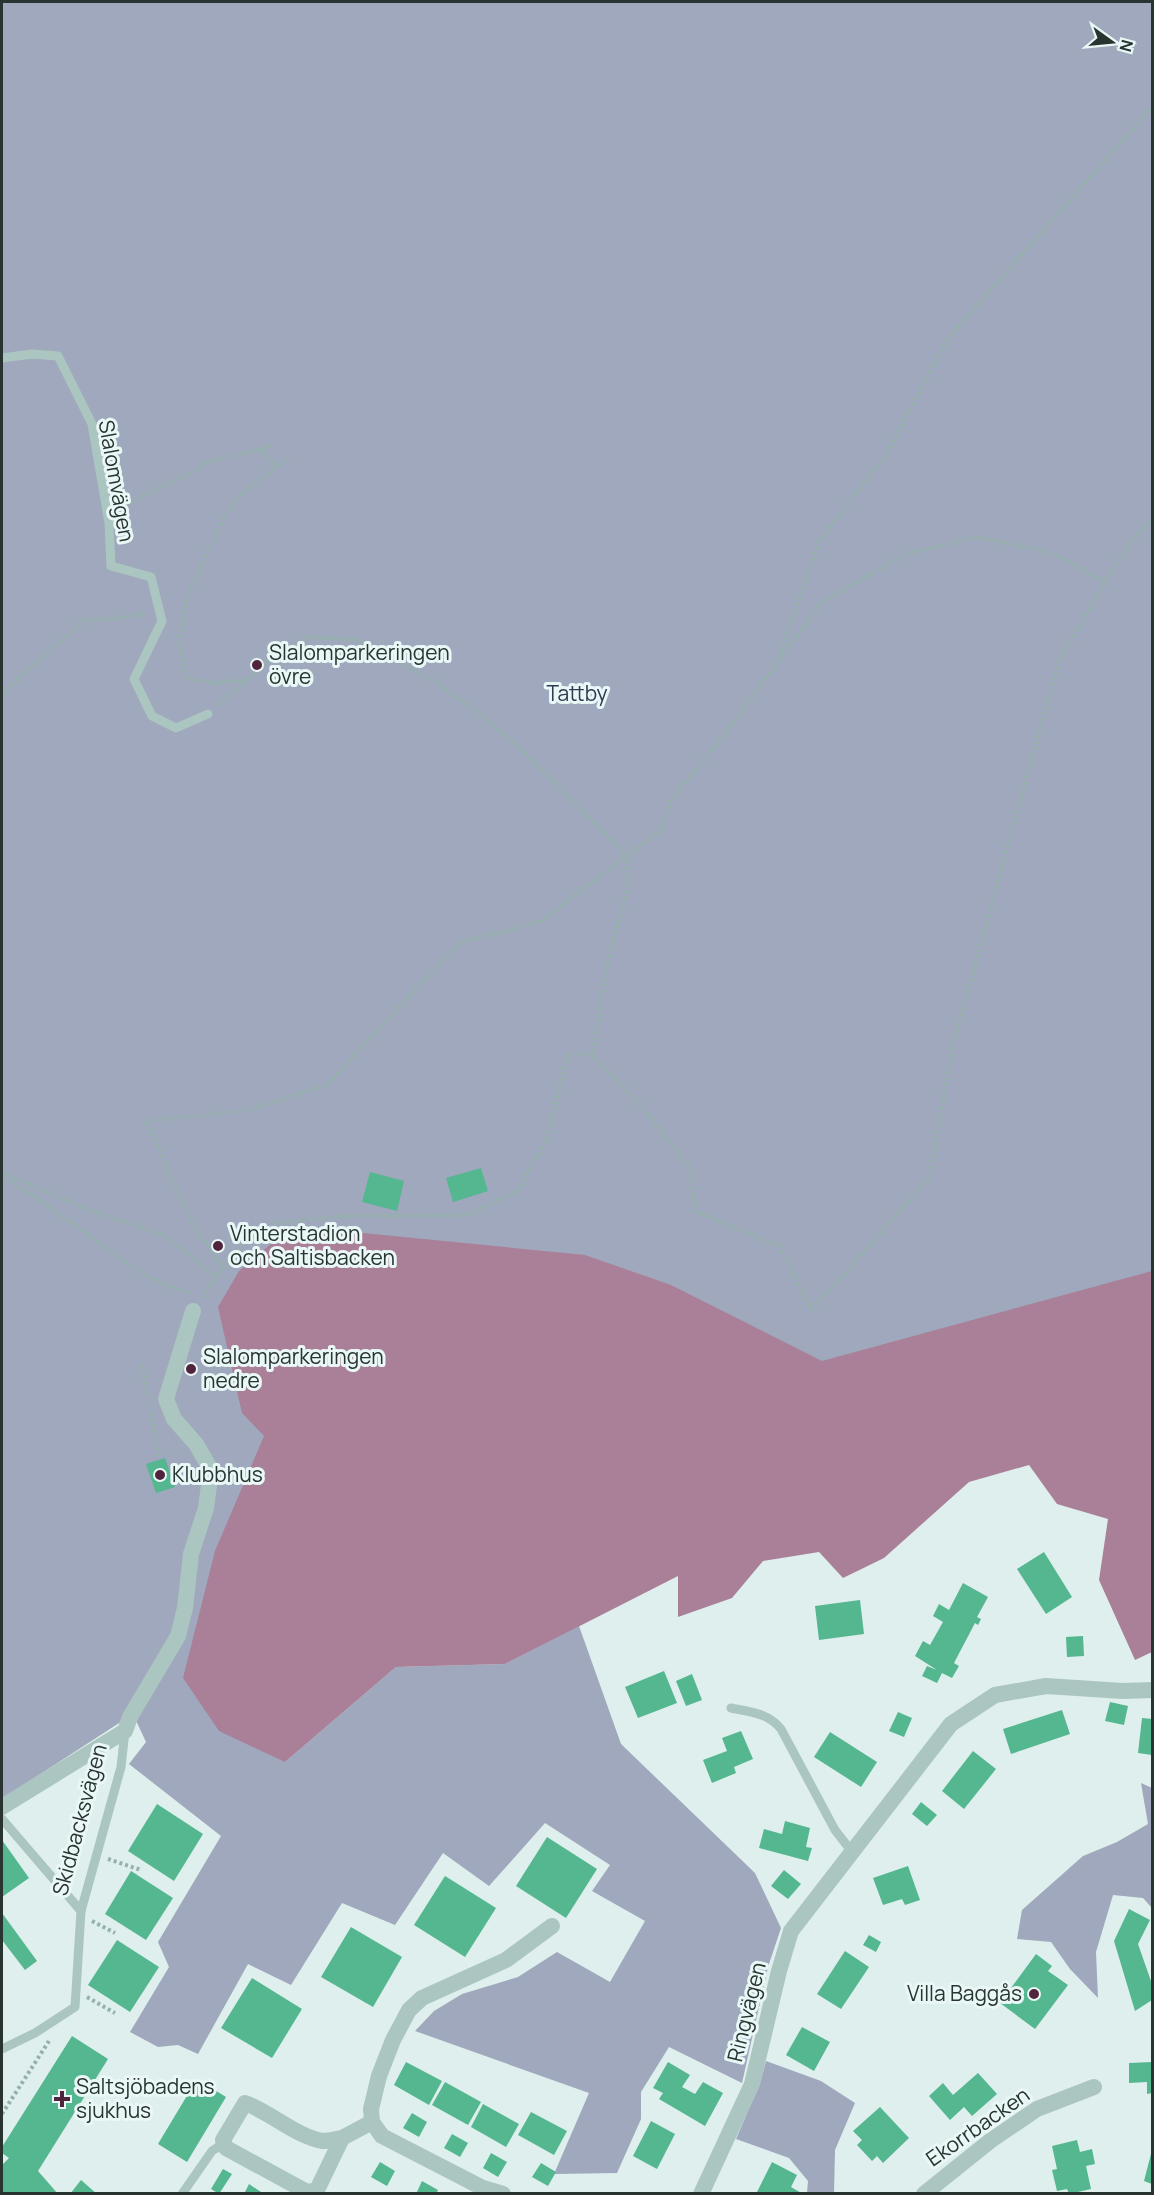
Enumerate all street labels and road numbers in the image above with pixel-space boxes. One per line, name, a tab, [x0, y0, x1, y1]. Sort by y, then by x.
street label: Slalomvägen	[92, 418, 141, 544]
street label: Skidbacksvägen	[45, 1741, 113, 1899]
street label: Ringvägen	[720, 1959, 772, 2064]
street label: Ekorrbacken	[920, 2080, 1035, 2172]

